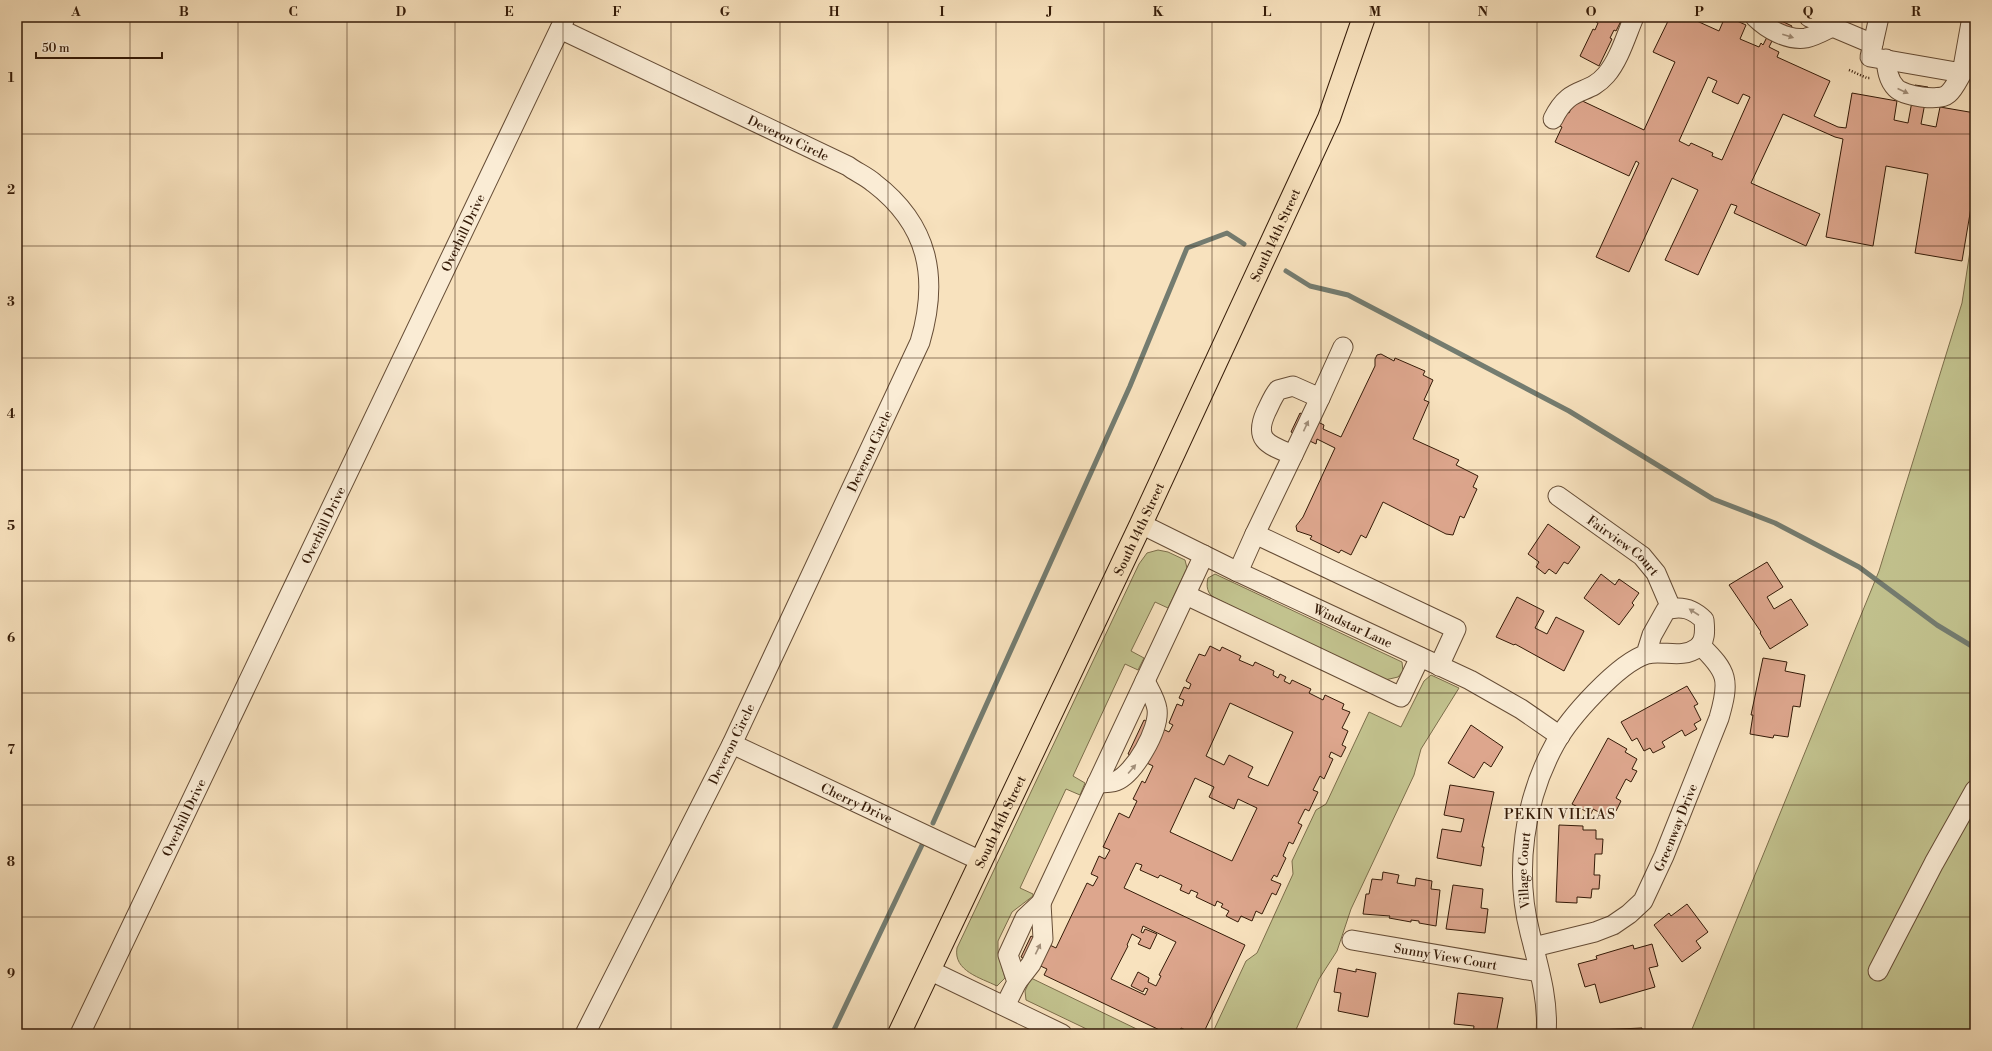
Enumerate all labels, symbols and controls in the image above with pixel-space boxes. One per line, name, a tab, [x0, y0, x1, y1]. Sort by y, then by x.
text: A	[70, 4, 81, 20]
text: B	[179, 4, 189, 20]
text: C	[288, 4, 298, 20]
text: D	[396, 4, 406, 20]
text: E	[504, 4, 514, 20]
text: F	[612, 4, 622, 20]
text: G	[720, 4, 731, 20]
text: H	[829, 4, 840, 20]
text: I	[939, 4, 945, 20]
text: J	[1045, 4, 1053, 20]
text: K	[1153, 4, 1164, 20]
text: L	[1263, 4, 1272, 20]
text: M	[1369, 4, 1381, 20]
text: N	[1478, 4, 1489, 20]
text: O	[1586, 4, 1597, 20]
text: P	[1694, 4, 1704, 20]
text: Q	[1803, 4, 1814, 20]
text: R	[1911, 4, 1921, 20]
one-way arrow	[1783, 33, 1795, 39]
scale bar	[36, 34, 162, 60]
text: 50 m	[42, 41, 70, 56]
text: 1	[8, 70, 15, 86]
one-way arrow	[1897, 88, 1908, 94]
street label: Deveron Circle	[745, 112, 832, 165]
text: 2	[7, 182, 15, 198]
street label: South 14th Street	[1247, 186, 1304, 285]
street label: Overhill Drive	[438, 191, 489, 274]
text: 3	[7, 294, 15, 310]
text: 4	[7, 406, 16, 422]
street label: Deveron Circle	[844, 408, 896, 495]
one-way arrow	[1303, 421, 1309, 432]
street label: South 14th Street	[1111, 480, 1168, 578]
street label: Overhill Drive	[299, 484, 349, 567]
street label: Fairview Court	[1584, 512, 1662, 580]
text: 5	[7, 518, 15, 534]
street label: Windstar Lane	[1309, 601, 1395, 652]
one-way arrow	[1688, 609, 1700, 616]
text: 6	[7, 630, 15, 646]
street label: Deveron Circle	[705, 701, 759, 788]
text: 7	[7, 742, 15, 758]
one-way arrow	[1127, 764, 1136, 774]
street label: South 14th Street	[972, 773, 1030, 871]
street label: Overhill Drive	[159, 776, 210, 859]
street label: Cherry Drive	[818, 780, 895, 827]
street label: Greenway Drive	[1651, 781, 1701, 874]
district label: PEKIN VILLAS	[1504, 806, 1616, 824]
street label: Village Court	[1515, 831, 1534, 911]
text: 8	[7, 854, 15, 870]
street label: Sunny View Court	[1393, 940, 1499, 974]
one-way arrow	[1035, 944, 1041, 955]
text: 9	[7, 966, 15, 982]

